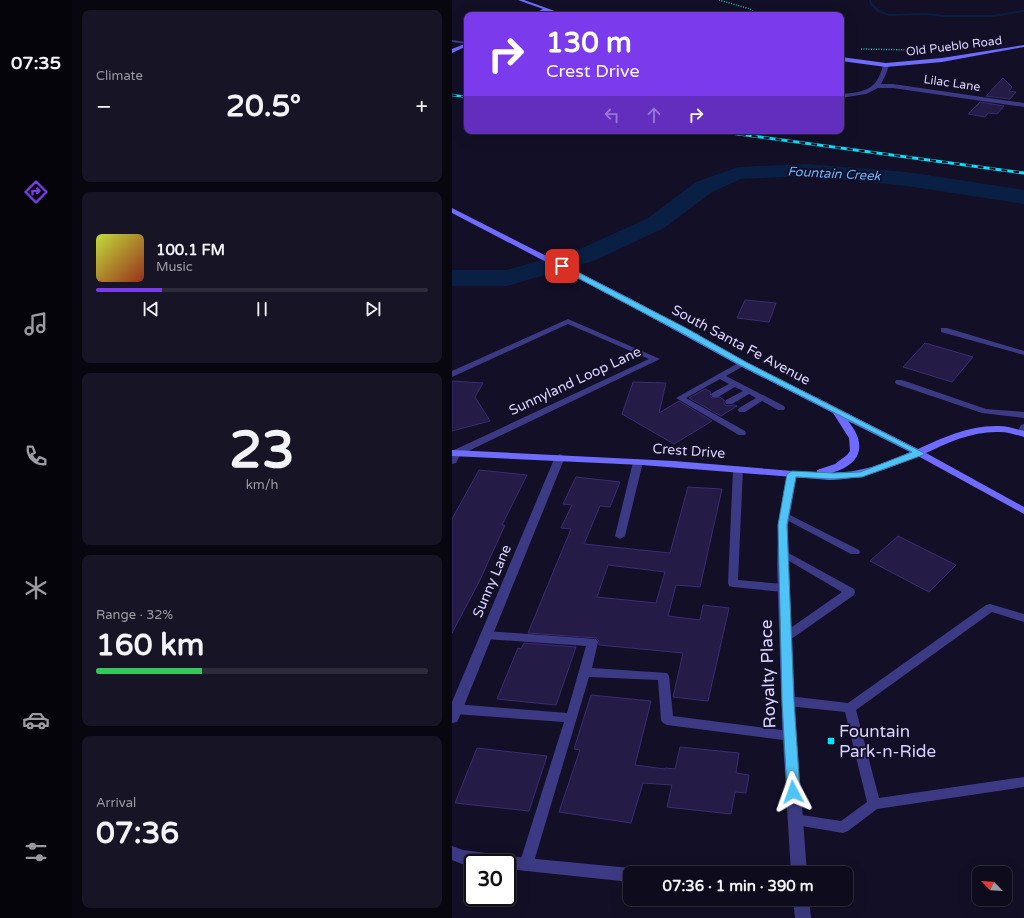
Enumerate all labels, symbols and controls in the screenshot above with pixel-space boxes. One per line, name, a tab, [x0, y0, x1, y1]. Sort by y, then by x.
text: 130 m	[546, 26, 632, 60]
icon: right	[480, 28, 532, 80]
street label: Old Pueblo Road	[905, 33, 1003, 59]
text: 07:35	[11, 52, 61, 74]
text: Crest Drive	[546, 60, 640, 82]
text: Climate	[96, 68, 143, 84]
street label: Lilac Lane	[923, 72, 981, 94]
text: 20.5°	[226, 88, 301, 125]
text: −	[96, 94, 112, 120]
text: +	[416, 94, 428, 120]
icon: left	[601, 104, 623, 126]
icon: ahead	[643, 104, 665, 126]
icon: right	[685, 104, 707, 126]
water label: Fountain Creek	[787, 164, 882, 184]
icon: directions	[22, 178, 50, 206]
text: 100.1 FM	[156, 241, 225, 259]
pin	[545, 249, 579, 283]
icon: arrive	[551, 255, 573, 277]
text: Music	[156, 259, 193, 275]
icon: previous	[140, 298, 162, 320]
icon: pause	[251, 298, 273, 320]
icon: next	[362, 298, 384, 320]
street label: South Santa Fe Avenue	[669, 301, 813, 389]
icon: music	[22, 310, 50, 338]
street label: Sunnyland Loop Lane	[506, 343, 644, 419]
text: 23	[229, 419, 295, 482]
street label: Crest Drive	[652, 440, 726, 462]
icon: phone	[22, 442, 50, 470]
text: km/h	[246, 477, 278, 493]
street label: Sunny Lane	[469, 542, 515, 620]
icon: climate	[22, 574, 50, 602]
text: Range · 32%	[96, 607, 173, 623]
street label: Royalty Place	[756, 619, 780, 729]
text: 160 km	[96, 627, 204, 664]
icon: car	[22, 706, 50, 734]
place label: Fountain Park-n-Ride	[839, 721, 936, 762]
marker: Fountain Park-n-Ride	[826, 736, 836, 746]
position arrow	[772, 771, 814, 813]
text: Arrival	[96, 795, 136, 811]
text: 07:36	[96, 815, 179, 852]
icon: filters	[22, 838, 50, 866]
speed limit sign: 30	[464, 854, 516, 906]
north arrow	[972, 866, 1012, 906]
map controls	[972, 866, 1012, 906]
text: 07:36 · 1 min · 390 m	[663, 877, 813, 895]

